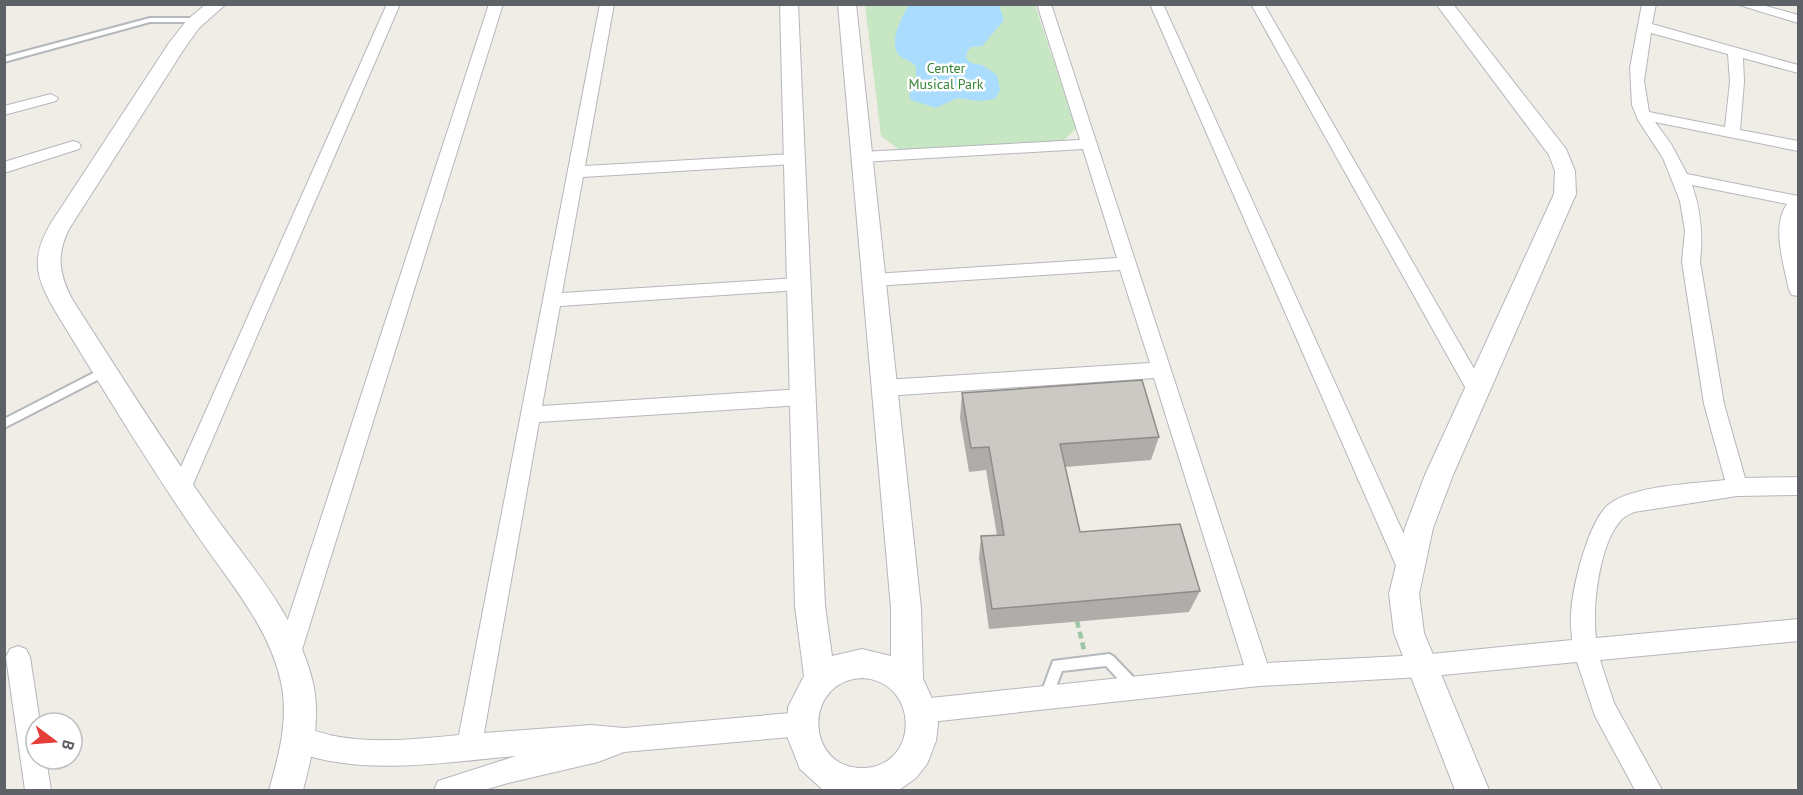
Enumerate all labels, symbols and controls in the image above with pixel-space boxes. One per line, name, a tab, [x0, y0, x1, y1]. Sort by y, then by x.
park label: Center Musical Park	[908, 59, 984, 93]
north arrow	[24, 711, 84, 771]
text: B	[58, 738, 79, 752]

